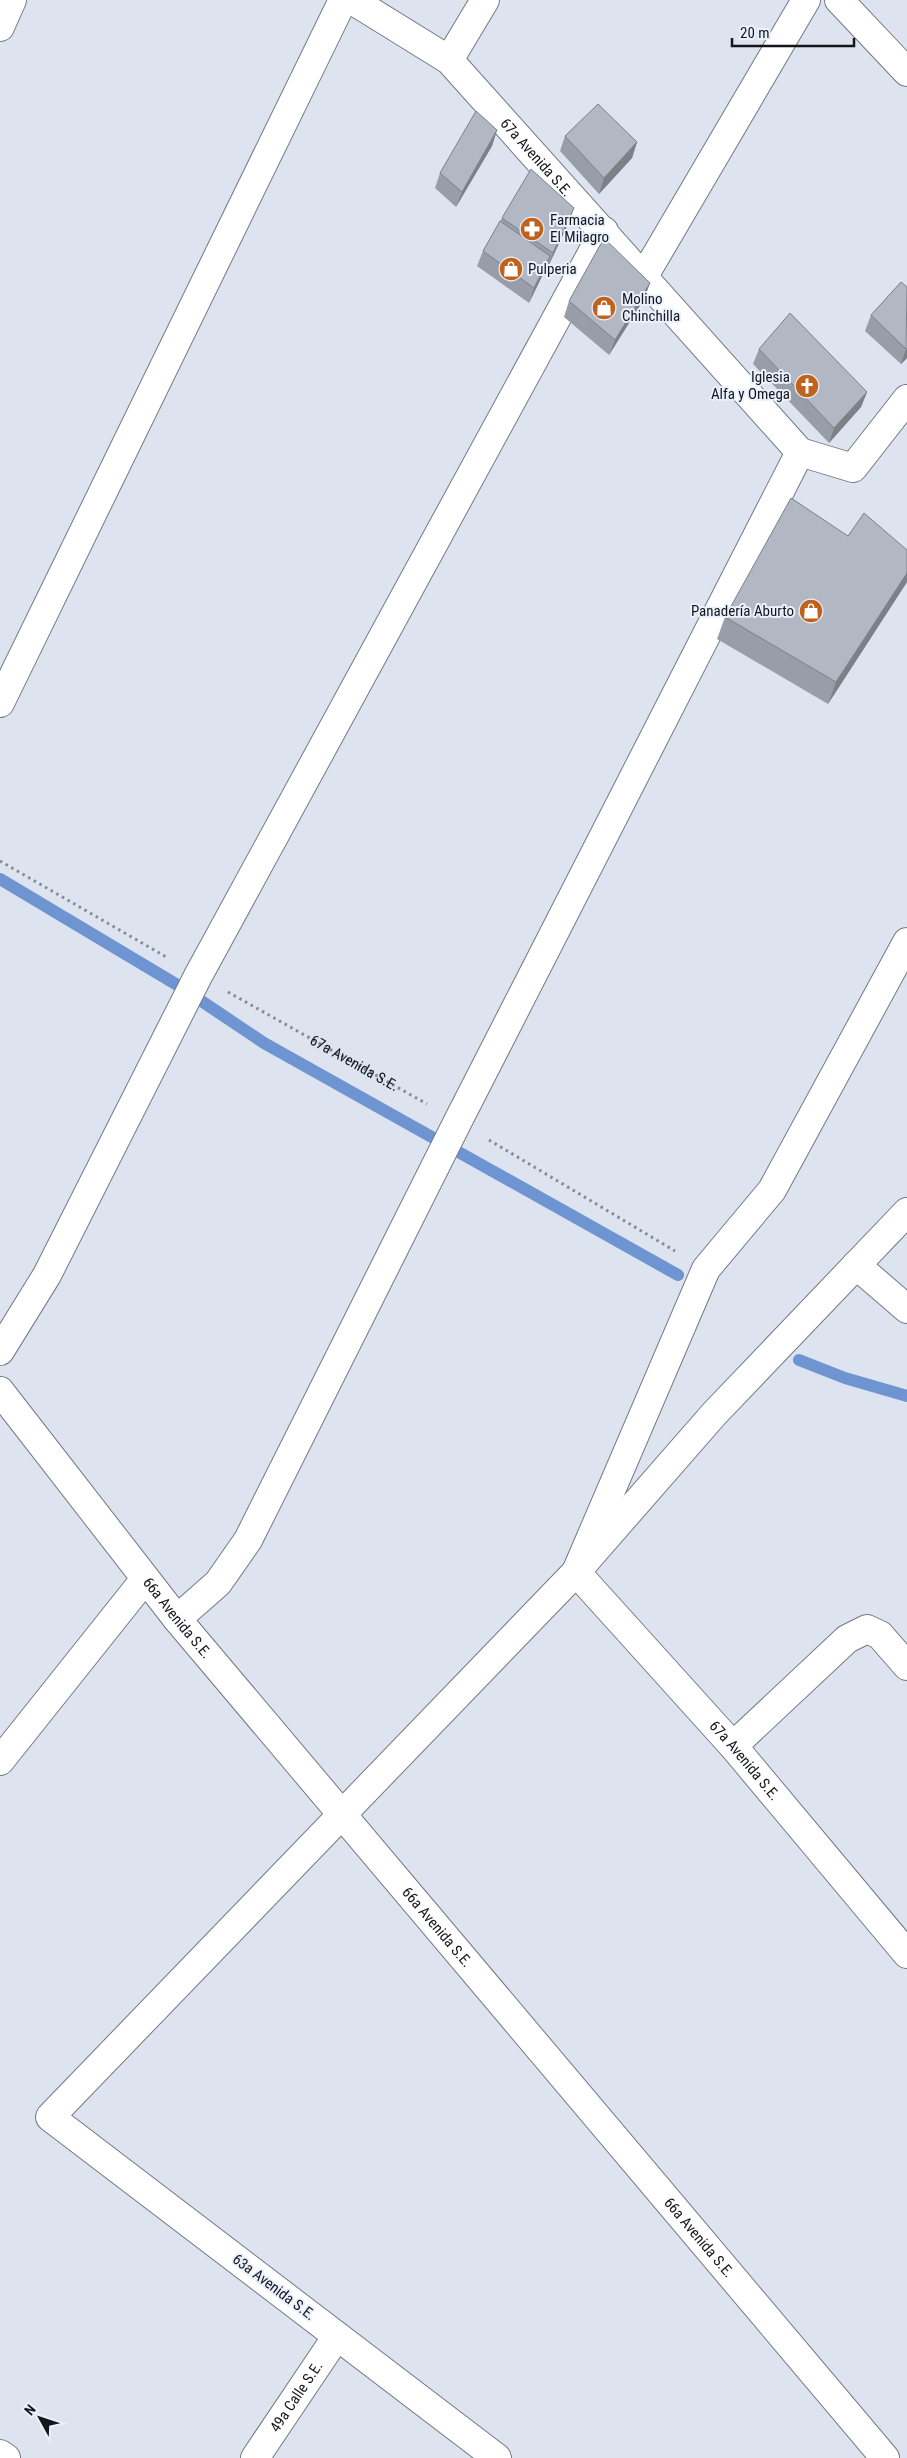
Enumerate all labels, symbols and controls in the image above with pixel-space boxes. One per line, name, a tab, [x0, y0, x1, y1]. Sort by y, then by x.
scale bar	[732, 15, 854, 47]
text: 20 m	[740, 24, 770, 42]
street label: 67a Avenida S.E.	[497, 115, 576, 200]
place label: Farmacia El Milagro	[550, 211, 609, 246]
pharmacy icon: Farmacia El Milagro	[519, 216, 545, 242]
shop icon: Pulperia	[498, 256, 524, 282]
place label: Pulperia	[528, 260, 577, 278]
place label: Molino Chinchilla	[622, 290, 680, 325]
shop icon: Molino Chinchilla	[591, 295, 617, 321]
place label: Iglesia Alfa y Omega	[711, 368, 790, 403]
church icon: Iglesia Alfa y Omega	[794, 373, 820, 399]
shop icon: Panadería Aburto	[798, 598, 824, 624]
place label: Panadería Aburto	[691, 602, 794, 620]
street label: 67a Avenida S.E.	[307, 1031, 402, 1095]
street label: 66a Avenida S.E.	[139, 1574, 215, 1662]
street label: 67a Avenida S.E.	[706, 1717, 784, 1804]
street label: 66a Avenida S.E.	[398, 1884, 476, 1971]
street label: 66a Avenida S.E.	[660, 2194, 738, 2281]
street label: 63a Avenida S.E.	[229, 2250, 319, 2324]
street label: 49a Calle S.E.	[266, 2358, 327, 2436]
north arrow	[15, 2393, 65, 2443]
text: N	[21, 2401, 39, 2418]

